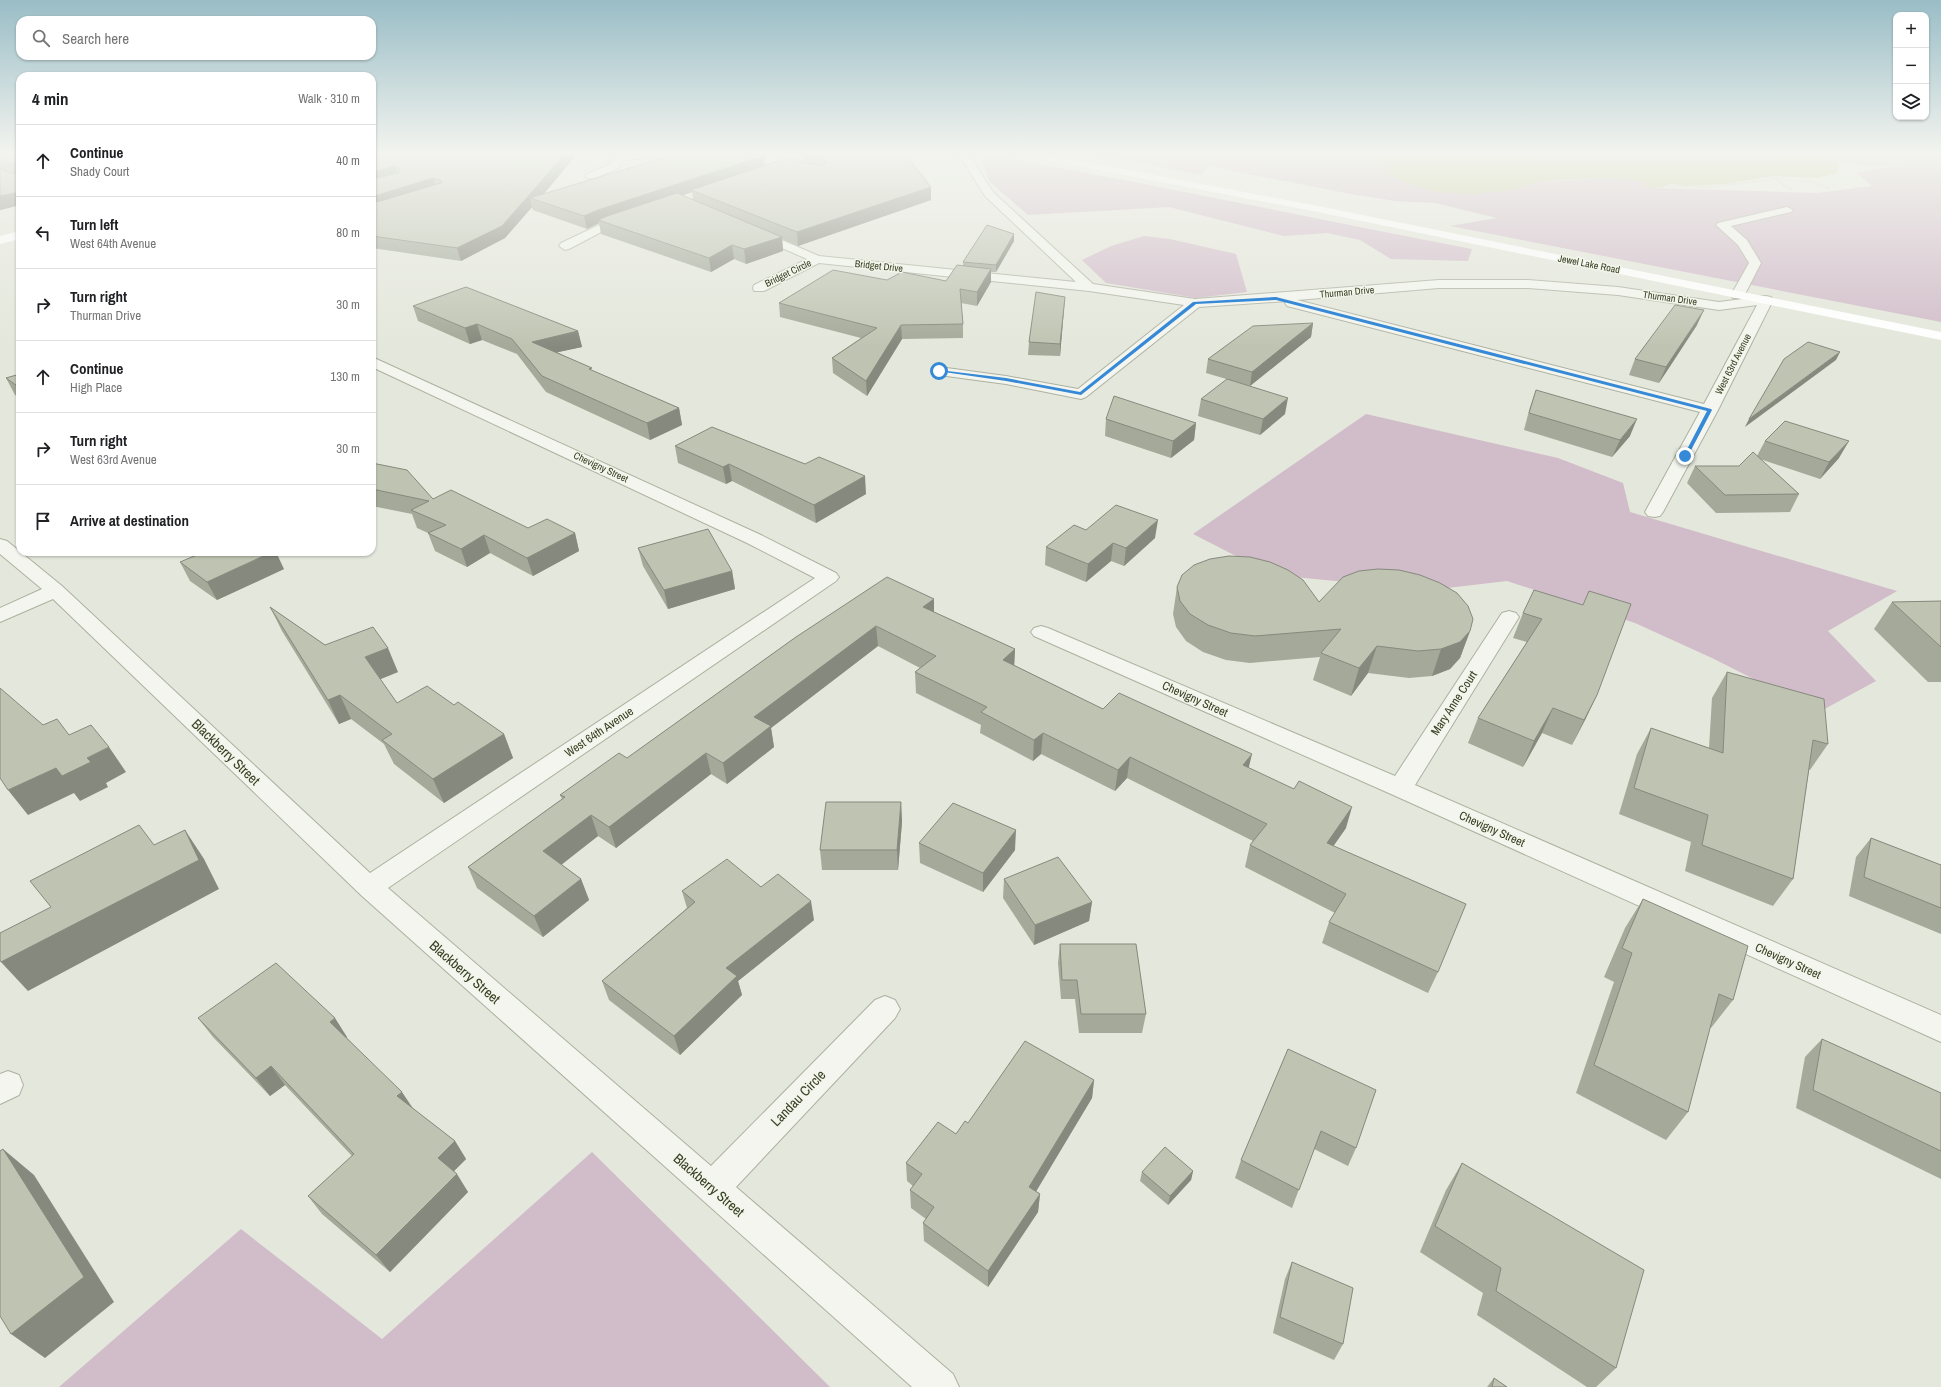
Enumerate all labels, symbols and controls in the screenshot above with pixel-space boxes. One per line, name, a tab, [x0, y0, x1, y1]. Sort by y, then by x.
map controls	[1893, 12, 1929, 120]
button: +	[1893, 12, 1929, 48]
search box	[16, 16, 376, 60]
icon: search	[30, 27, 52, 49]
text: Search here	[62, 28, 129, 49]
button: −	[1893, 48, 1929, 84]
button: layers	[1893, 84, 1929, 120]
text: 4 min	[32, 87, 68, 110]
text: Walk · 310 m	[298, 90, 360, 107]
text: Continue	[70, 142, 123, 163]
icon: ahead	[32, 150, 54, 172]
text: 40 m	[336, 152, 360, 169]
text: Shady Court	[70, 163, 129, 180]
text: Turn left	[70, 214, 118, 235]
icon: left	[32, 222, 54, 244]
text: 80 m	[336, 224, 360, 241]
text: West 64th Avenue	[70, 235, 156, 252]
street label: Jewel Lake Road	[1557, 252, 1621, 276]
street label: Bridget Circle	[763, 256, 814, 290]
street label: Bridget Drive	[854, 257, 904, 275]
street label: Thurman Drive	[1319, 283, 1375, 301]
text: Turn right	[70, 286, 127, 307]
street label: Thurman Drive	[1642, 288, 1698, 308]
icon: right	[32, 294, 54, 316]
text: 30 m	[336, 296, 360, 313]
text: Thurman Drive	[70, 307, 141, 324]
street label: West 63rd Avenue	[1712, 331, 1754, 397]
text: Continue	[70, 358, 123, 379]
route start	[930, 362, 948, 380]
icon: ahead	[32, 366, 54, 388]
text: 130 m	[330, 368, 360, 385]
text: High Place	[70, 379, 122, 396]
text: Turn right	[70, 430, 127, 451]
icon: right	[32, 438, 54, 460]
text: 30 m	[336, 440, 360, 457]
route end	[1676, 447, 1694, 465]
street label: Chevigny Street	[572, 449, 631, 486]
text: West 63rd Avenue	[70, 451, 157, 468]
icon: arrive	[32, 510, 54, 532]
text: Arrive at destination	[70, 510, 189, 531]
street label: Mary Anne Court	[1427, 667, 1481, 738]
street label: Chevigny Street	[1160, 677, 1231, 721]
street label: West 64th Avenue	[562, 703, 636, 761]
street label: Blackberry Street	[188, 715, 264, 789]
street label: Chevigny Street	[1457, 807, 1528, 851]
street label: Blackberry Street	[426, 936, 504, 1008]
street label: Chevigny Street	[1753, 939, 1824, 983]
street label: Landau Circle	[767, 1066, 829, 1130]
street label: Blackberry Street	[670, 1149, 748, 1221]

